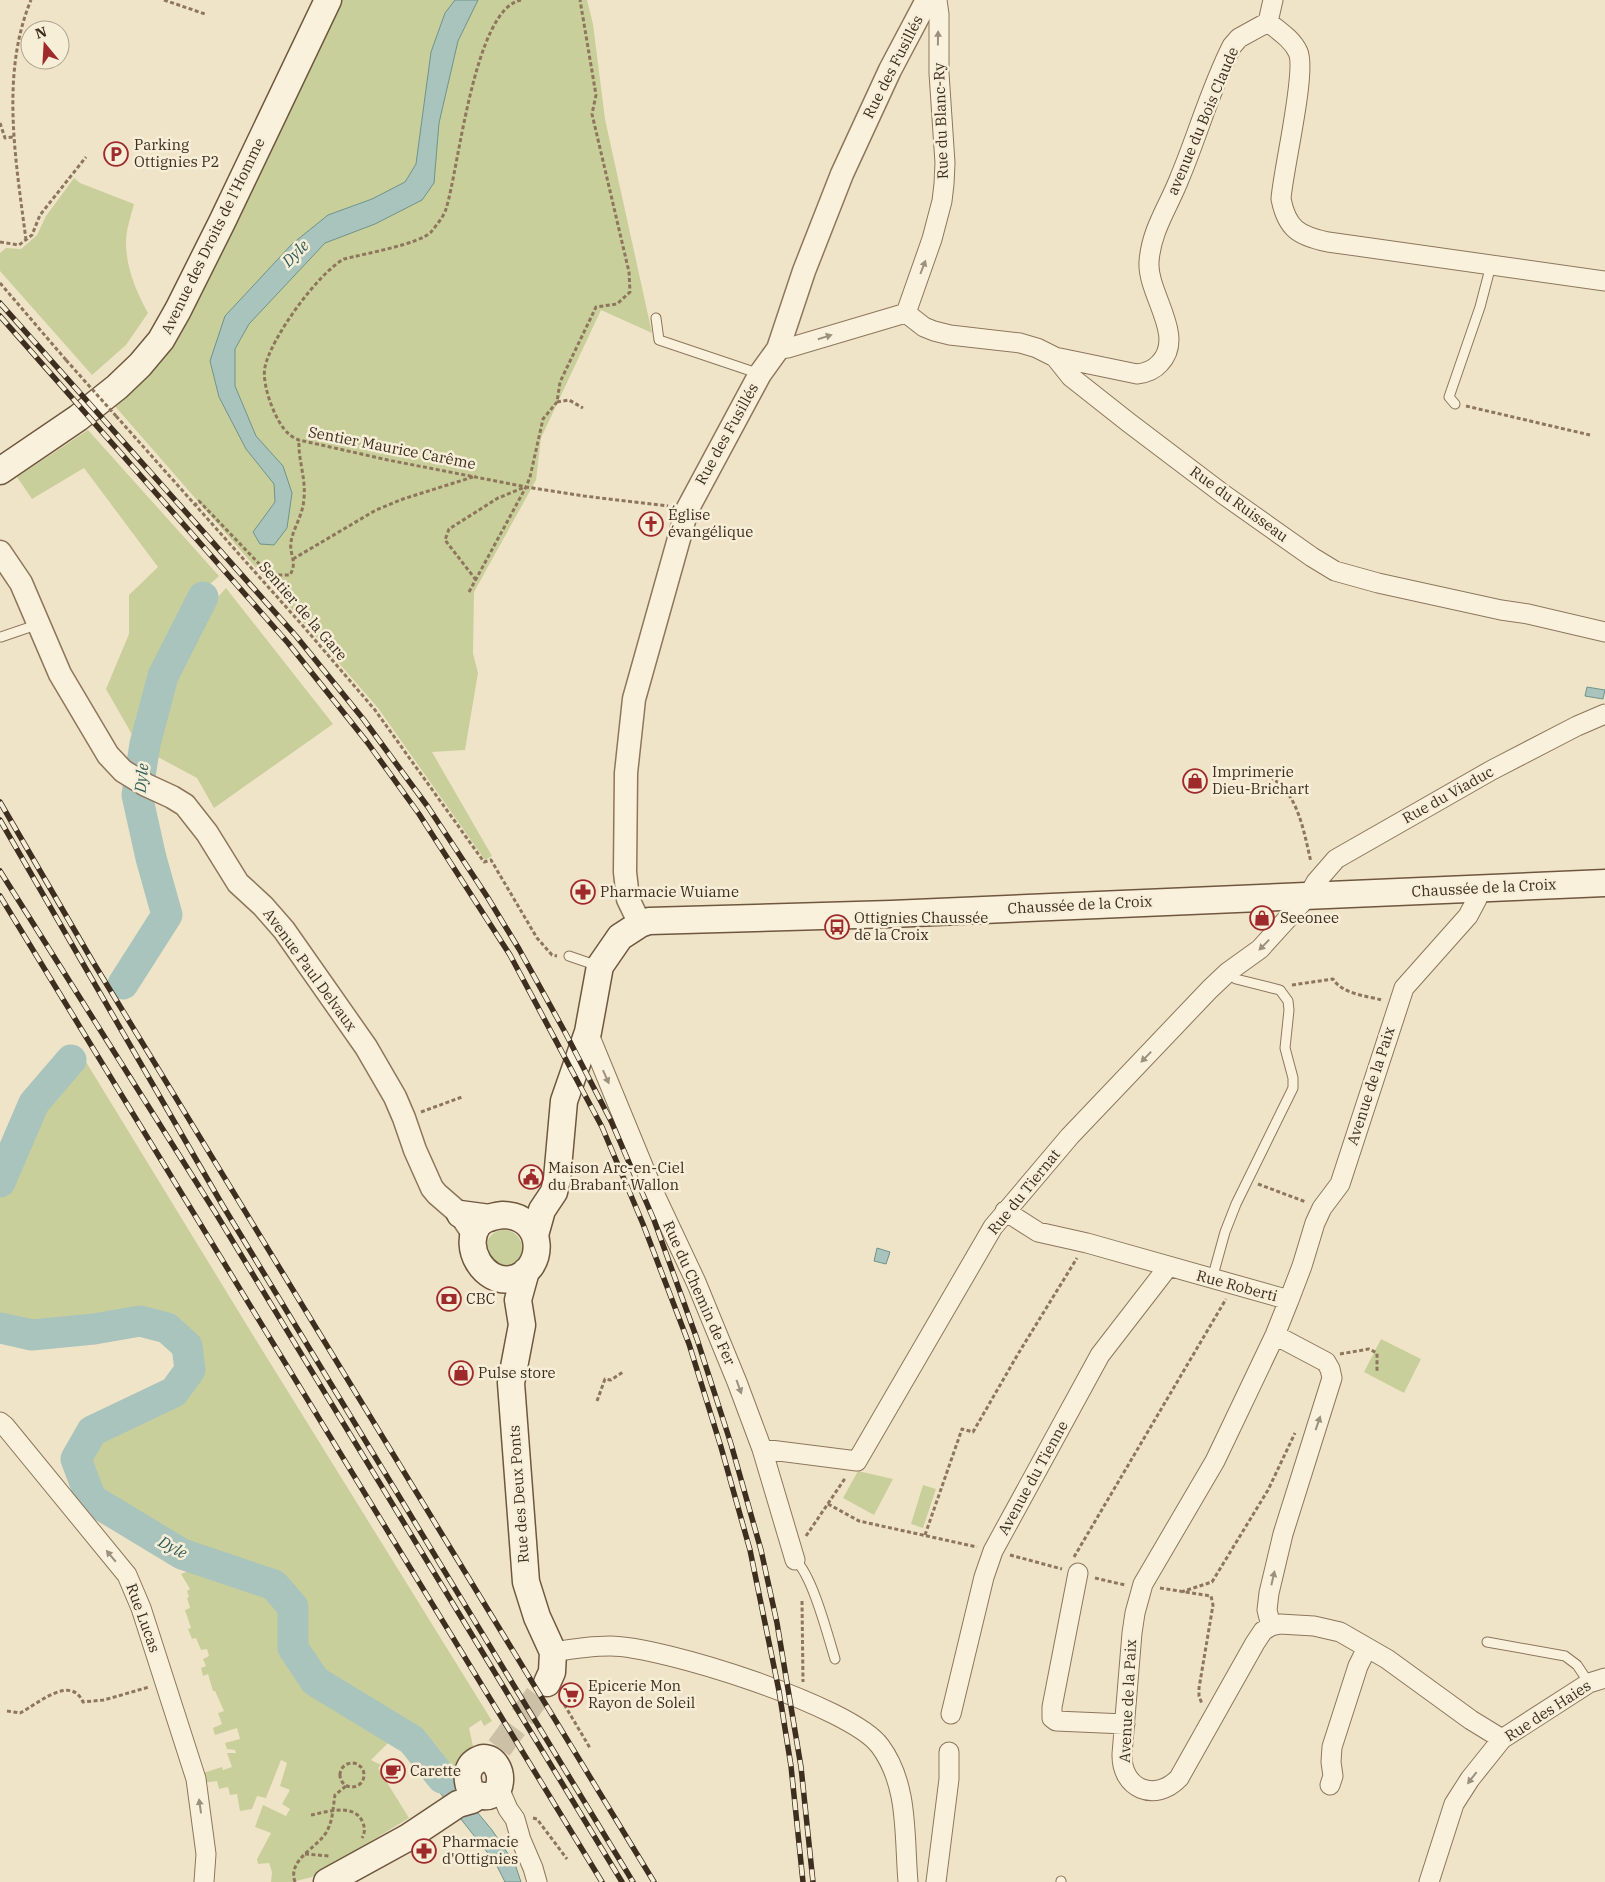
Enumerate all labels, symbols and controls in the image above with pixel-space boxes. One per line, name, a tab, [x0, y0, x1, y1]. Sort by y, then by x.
street label: Rue des Fusillés	[858, 12, 927, 122]
north arrow	[20, 20, 70, 70]
text: N	[33, 22, 49, 43]
one-way arrow	[935, 30, 943, 46]
street label: avenue du Bois Claude	[1163, 44, 1242, 198]
street label: Rue du Blanc-Ry	[929, 62, 952, 180]
street label: Avenue des Droits de l'Homme	[157, 134, 269, 337]
place label: Parking Ottignies P2	[134, 135, 220, 171]
parking icon: Parking Ottignies P2	[103, 141, 129, 167]
water label: Dyle	[277, 235, 313, 271]
one-way arrow	[919, 259, 927, 274]
one-way arrow	[818, 332, 833, 340]
street label: Rue des Fusillés	[691, 380, 762, 488]
street label: Sentier Maurice Carême	[307, 422, 478, 473]
street label: Rue du Ruisseau	[1186, 462, 1292, 546]
place label: Église évangélique	[668, 505, 753, 541]
church icon: Église évangélique	[638, 511, 664, 537]
street label: Sentier de la Gare	[255, 557, 352, 664]
water label: Dyle	[129, 762, 152, 795]
place label: Imprimerie Dieu-Brichart	[1212, 762, 1309, 798]
street label: Rue du Viaduc	[1399, 762, 1497, 827]
shop icon: Imprimerie Dieu-Brichart	[1182, 768, 1208, 794]
street label: Chaussée de la Croix	[1411, 874, 1557, 901]
pharmacy icon: Pharmacie Wuiame	[570, 879, 596, 905]
place label: Pharmacie Wuiame	[600, 882, 739, 901]
street label: Chaussée de la Croix	[1007, 891, 1153, 918]
street label: Avenue Paul Delvaux	[259, 904, 361, 1035]
shop icon: Seeonee	[1249, 905, 1275, 931]
place label: Ottignies Chaussée de la Croix	[854, 908, 988, 944]
place label: Seeonee	[1280, 908, 1339, 927]
bus stop icon: Ottignies Chaussée de la Croix	[824, 914, 850, 940]
one-way arrow	[1258, 939, 1270, 951]
street label: Avenue de la Paix	[1342, 1024, 1399, 1148]
one-way arrow	[1140, 1050, 1152, 1062]
one-way arrow	[603, 1070, 611, 1084]
street label: Rue du Tiernat	[983, 1145, 1064, 1238]
place label: Maison Arc-en-Ciel du Brabant Wallon	[548, 1158, 684, 1194]
public building icon: Maison Arc-en-Ciel du Brabant Wallon	[518, 1164, 544, 1190]
street label: Rue du Chemin de Fer	[659, 1218, 740, 1368]
street label: Rue Roberti	[1195, 1266, 1280, 1306]
bank icon: CBC	[436, 1286, 462, 1312]
place label: CBC	[466, 1289, 496, 1308]
shop icon: Pulse store	[448, 1360, 474, 1386]
place label: Pulse store	[478, 1363, 556, 1382]
one-way arrow	[736, 1380, 743, 1395]
one-way arrow	[1315, 1415, 1322, 1430]
street label: Avenue du Tienne	[993, 1417, 1072, 1538]
street label: Rue des Deux Ponts	[504, 1424, 533, 1564]
water label: Dyle	[154, 1531, 191, 1563]
one-way arrow	[106, 1550, 117, 1563]
one-way arrow	[1269, 1571, 1277, 1586]
street label: Rue Lucas	[122, 1581, 165, 1655]
street label: Avenue de la Paix	[1115, 1639, 1140, 1763]
place label: Epicerie Mon Rayon de Soleil	[588, 1676, 695, 1712]
street label: Rue des Haies	[1501, 1676, 1594, 1745]
supermarket icon: Epicerie Mon Rayon de Soleil	[558, 1682, 584, 1708]
cafe icon: Carette	[380, 1758, 406, 1784]
place label: Carette	[410, 1761, 461, 1780]
one-way arrow	[1466, 1771, 1477, 1784]
one-way arrow	[195, 1798, 203, 1814]
place label: Pharmacie d'Ottignies	[442, 1832, 519, 1868]
pharmacy icon: Pharmacie d'Ottignies	[411, 1838, 437, 1864]

